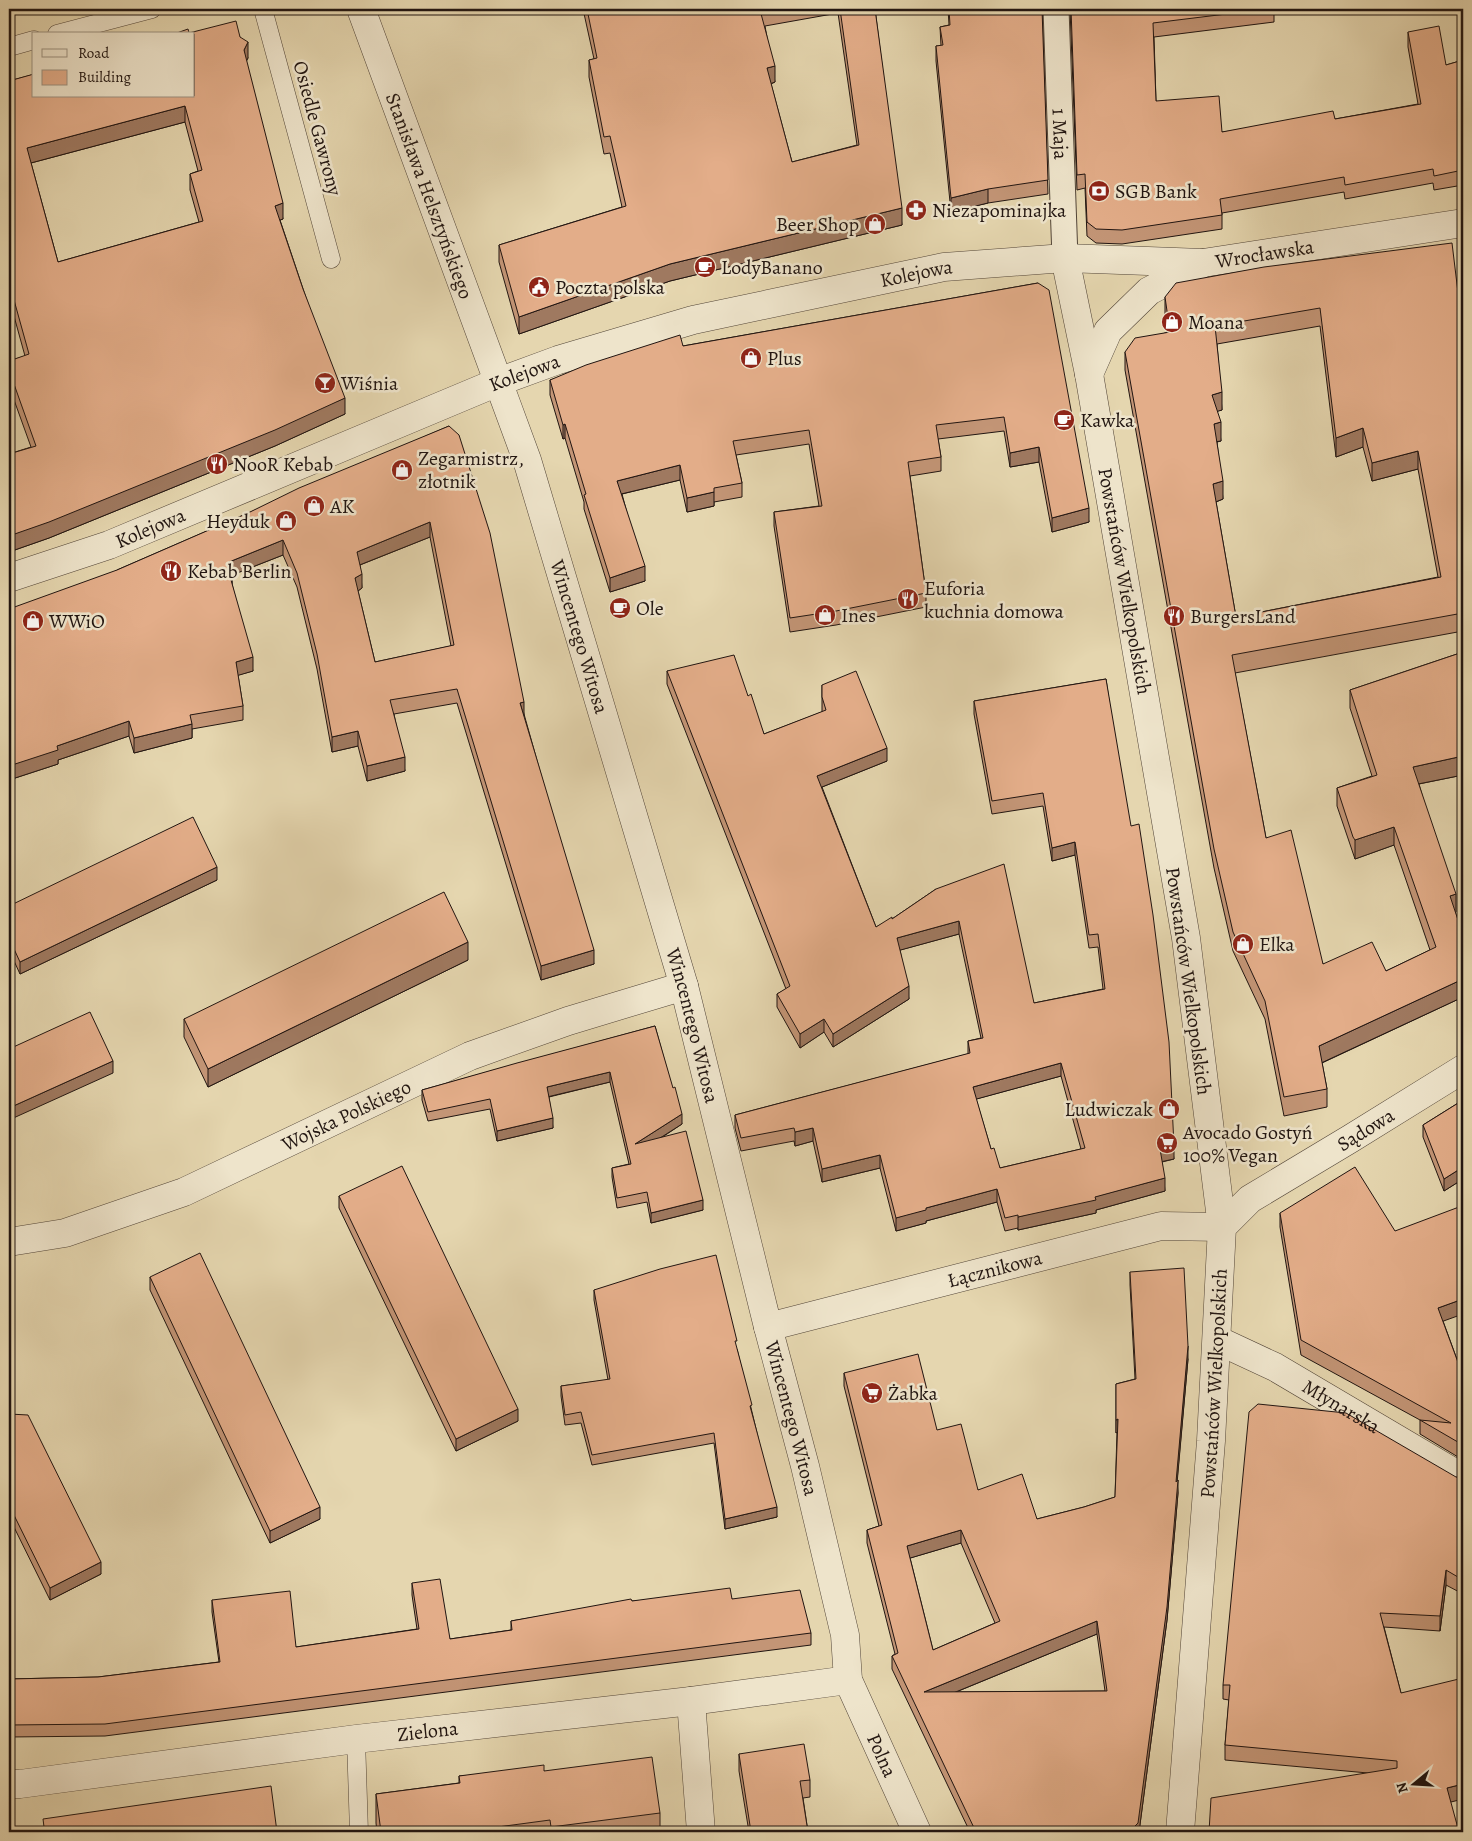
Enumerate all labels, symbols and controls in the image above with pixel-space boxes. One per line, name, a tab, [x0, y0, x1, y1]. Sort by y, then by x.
legend	[32, 32, 195, 98]
text: Road	[78, 43, 110, 63]
street label: Osiedle Gawrony	[287, 58, 349, 199]
text: Building	[78, 67, 131, 87]
street label: Stanisława Helsztyńskiego	[379, 89, 480, 303]
street label: 1 Maja	[1046, 108, 1074, 161]
place label: SGB Bank	[1115, 178, 1197, 205]
bank icon: SGB Bank	[1087, 179, 1111, 203]
place label: Niezapominajka	[932, 197, 1067, 224]
pharmacy icon: Niezapominajka	[904, 198, 928, 222]
place label: Beer Shop	[776, 211, 859, 238]
shop icon: Beer Shop	[863, 212, 887, 236]
street label: Wrocławska	[1213, 233, 1316, 275]
street label: Kolejowa	[878, 253, 954, 294]
place label: LodyBanano	[721, 254, 823, 281]
cafe icon: LodyBanano	[693, 255, 717, 279]
place label: Poczta polska	[555, 274, 666, 301]
public building icon: Poczta polska	[527, 275, 551, 299]
place label: Moana	[1188, 309, 1245, 336]
shop icon: Moana	[1160, 310, 1184, 334]
place label: Plus	[767, 345, 802, 372]
shop icon: Plus	[739, 346, 763, 370]
street label: Kolejowa	[485, 347, 564, 398]
place label: Wiśnia	[340, 370, 399, 397]
bar icon: Wiśnia	[313, 371, 337, 395]
place label: Kawka	[1080, 407, 1135, 434]
cafe icon: Kawka	[1052, 408, 1076, 432]
place label: Zegarmistrz, złotnik	[418, 445, 524, 495]
place label: NooR Kebab	[233, 451, 333, 478]
restaurant icon: NooR Kebab	[205, 452, 229, 476]
shop icon: Zegarmistrz, złotnik	[390, 458, 414, 482]
street label: Powstańców Wielkopolskich	[1091, 466, 1158, 697]
place label: AK	[329, 493, 355, 520]
shop icon: AK	[302, 494, 326, 518]
street label: Kolejowa	[111, 501, 190, 555]
place label: Heyduk	[206, 508, 270, 535]
shop icon: Heyduk	[274, 509, 298, 533]
street label: Wincentego Witosa	[543, 556, 615, 718]
place label: Kebab Berlin	[187, 558, 291, 585]
restaurant icon: Kebab Berlin	[159, 559, 183, 583]
place label: Euforia kuchnia domowa	[924, 575, 1065, 625]
restaurant icon: Euforia kuchnia domowa	[896, 587, 920, 611]
place label: Ole	[636, 595, 664, 622]
cafe icon: Ole	[608, 596, 632, 620]
place label: Ines	[841, 602, 876, 629]
shop icon: Ines	[813, 603, 837, 627]
place label: BurgersLand	[1190, 603, 1296, 630]
restaurant icon: BurgersLand	[1162, 604, 1186, 628]
place label: WWiO	[48, 608, 105, 635]
shop icon: WWiO	[21, 609, 45, 633]
street label: Powstańców Wielkopolskich	[1159, 865, 1218, 1097]
place label: Elka	[1259, 931, 1295, 958]
shop icon: Elka	[1231, 932, 1255, 956]
street label: Wincentego Witosa	[659, 944, 726, 1107]
street label: Wojska Polskiego	[276, 1073, 415, 1158]
place label: Ludwiczak	[1065, 1096, 1153, 1123]
shop icon: Ludwiczak	[1157, 1097, 1181, 1121]
street label: Sądowa	[1332, 1101, 1400, 1158]
place label: Avocado Gostyń 100% Vegan	[1182, 1119, 1313, 1169]
supermarket icon: Avocado Gostyń 100% Vegan	[1155, 1131, 1179, 1155]
street label: Łącznikowa	[944, 1244, 1046, 1294]
street label: Powstańców Wielkopolskich	[1194, 1267, 1234, 1499]
street label: Wincentego Witosa	[758, 1337, 825, 1499]
street label: Młynarska	[1297, 1373, 1386, 1440]
place label: Żabka	[888, 1380, 938, 1407]
supermarket icon: Żabka	[860, 1381, 884, 1405]
street label: Zielona	[396, 1714, 460, 1748]
street label: Polna	[860, 1729, 904, 1782]
north arrow	[1390, 1758, 1440, 1808]
text: N	[1392, 1780, 1413, 1796]

